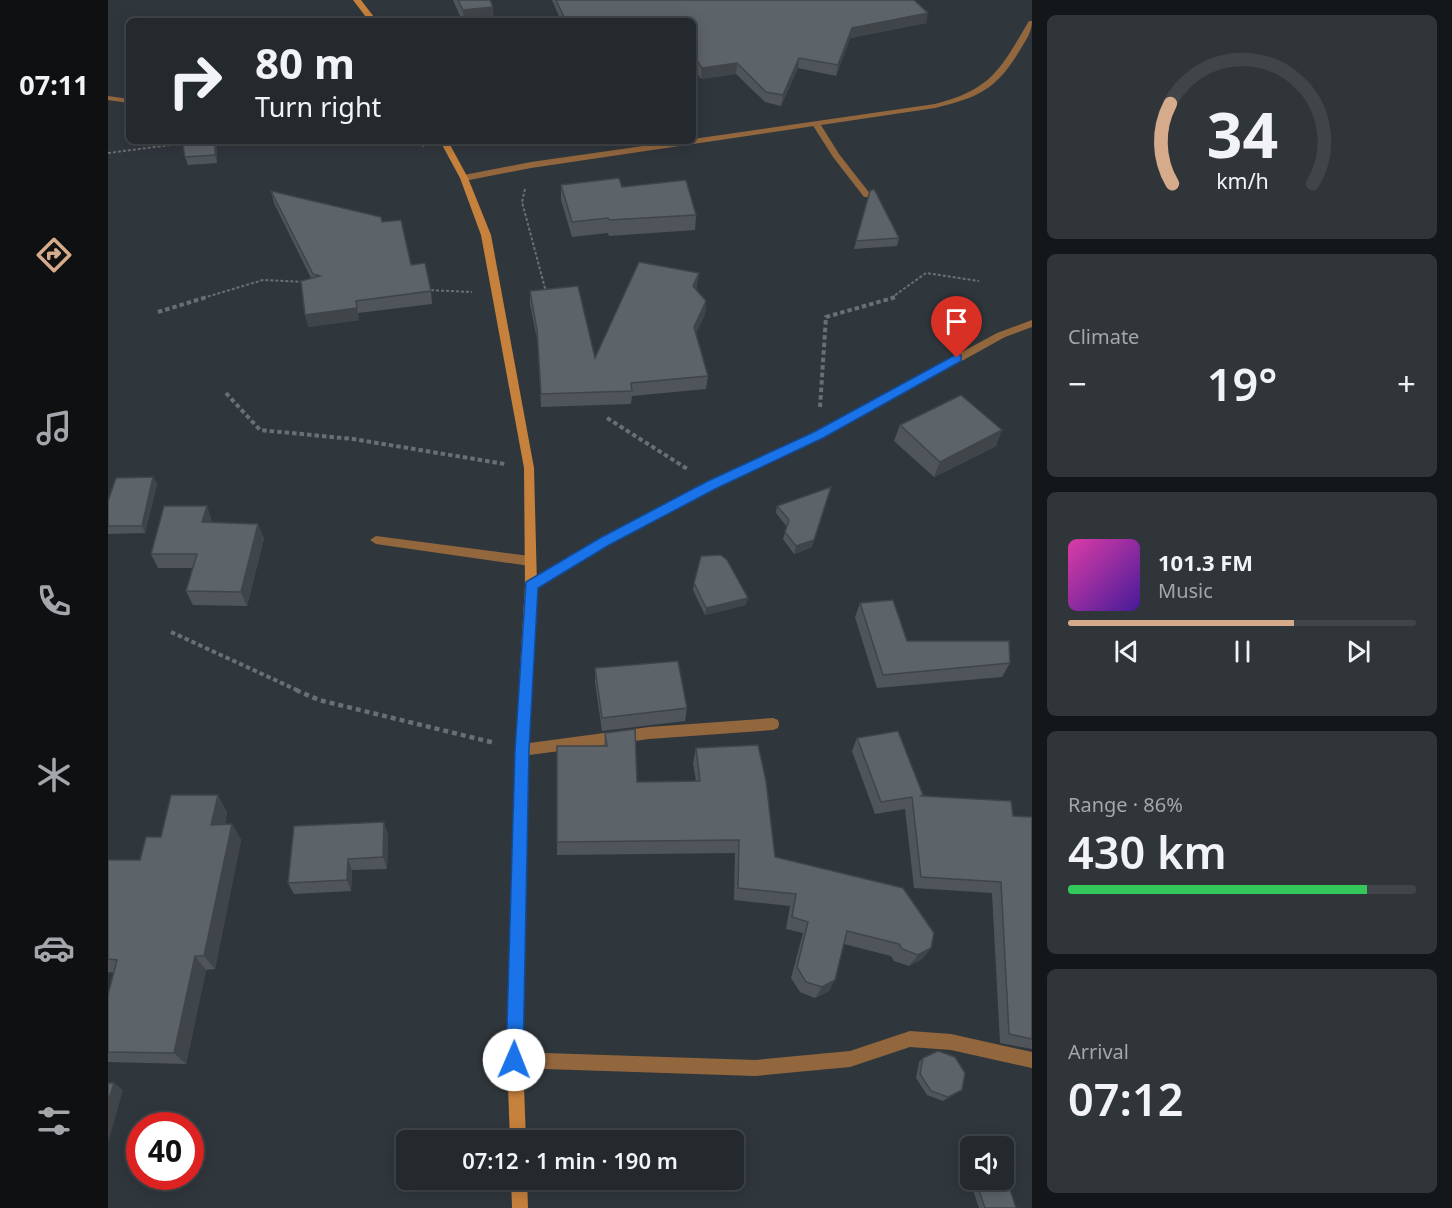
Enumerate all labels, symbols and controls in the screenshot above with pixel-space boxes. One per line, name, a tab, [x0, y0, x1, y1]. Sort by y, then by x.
text: 80 m	[255, 34, 355, 91]
icon: right	[156, 42, 234, 120]
text: 07:11	[19, 66, 89, 103]
text: Turn right	[255, 88, 381, 125]
text: 34	[1206, 91, 1278, 176]
text: km/h	[1216, 166, 1268, 195]
icon: directions	[33, 234, 75, 276]
pin	[931, 296, 982, 358]
icon: arrive	[940, 305, 973, 338]
text: Climate	[1068, 323, 1139, 350]
text: 19°	[1207, 353, 1277, 414]
text: −	[1068, 361, 1087, 406]
text: +	[1397, 361, 1416, 406]
icon: music	[33, 407, 75, 449]
text: 101.3 FM	[1158, 547, 1253, 577]
text: Music	[1158, 577, 1213, 604]
icon: phone	[33, 580, 75, 622]
icon: previous	[1110, 635, 1143, 668]
icon: pause	[1226, 635, 1259, 668]
icon: next	[1342, 635, 1375, 668]
icon: climate	[33, 754, 75, 796]
text: Range · 86%	[1068, 791, 1183, 818]
text: 430 km	[1068, 821, 1227, 882]
icon: car	[33, 927, 75, 969]
position arrow	[482, 1028, 546, 1092]
text: Arrival	[1068, 1038, 1129, 1065]
text: 07:12	[1068, 1068, 1183, 1129]
icon: filters	[33, 1100, 75, 1142]
speed limit sign: 40	[126, 1112, 204, 1190]
map controls	[960, 1136, 1014, 1190]
button: sound	[960, 1136, 1014, 1190]
text: 07:12 · 1 min · 190 m	[462, 1145, 678, 1175]

